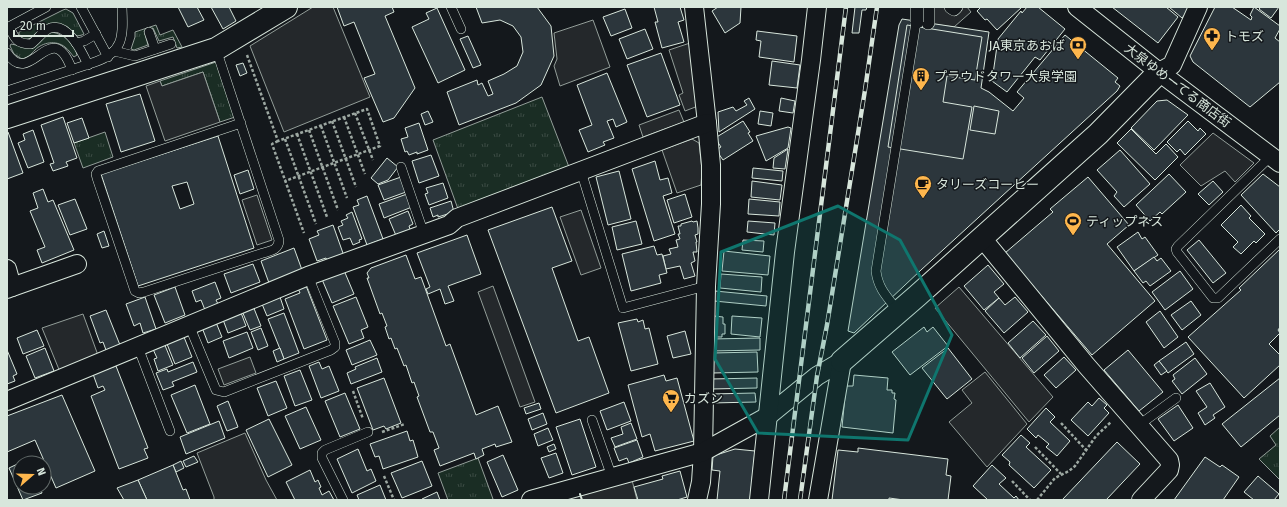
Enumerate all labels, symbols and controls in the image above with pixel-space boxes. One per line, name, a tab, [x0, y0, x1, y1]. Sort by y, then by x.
scale bar	[14, 12, 73, 38]
text: 20 m	[20, 19, 46, 33]
pharmacy icon: トモズ	[1202, 26, 1222, 51]
place label: トモズ	[1225, 29, 1264, 44]
bank icon: JA東京あおば	[1068, 35, 1088, 60]
place label: JA東京あおば	[989, 38, 1065, 53]
street label: 大泉ゆめーてる商店街	[1122, 41, 1234, 130]
building icon: プラウドタワー大泉学園	[911, 66, 931, 91]
place label: プラウドタワー大泉学園	[934, 69, 1077, 84]
cafe icon: タリーズコーヒー	[913, 174, 933, 199]
place label: タリーズコーヒー	[936, 177, 1039, 192]
sports icon: ティップネス	[1063, 211, 1083, 236]
place label: ティップネス	[1086, 214, 1163, 229]
supermarket icon: カズン	[661, 388, 681, 413]
place label: カズン	[684, 391, 723, 406]
north arrow	[12, 455, 52, 495]
text: N	[34, 466, 48, 477]

